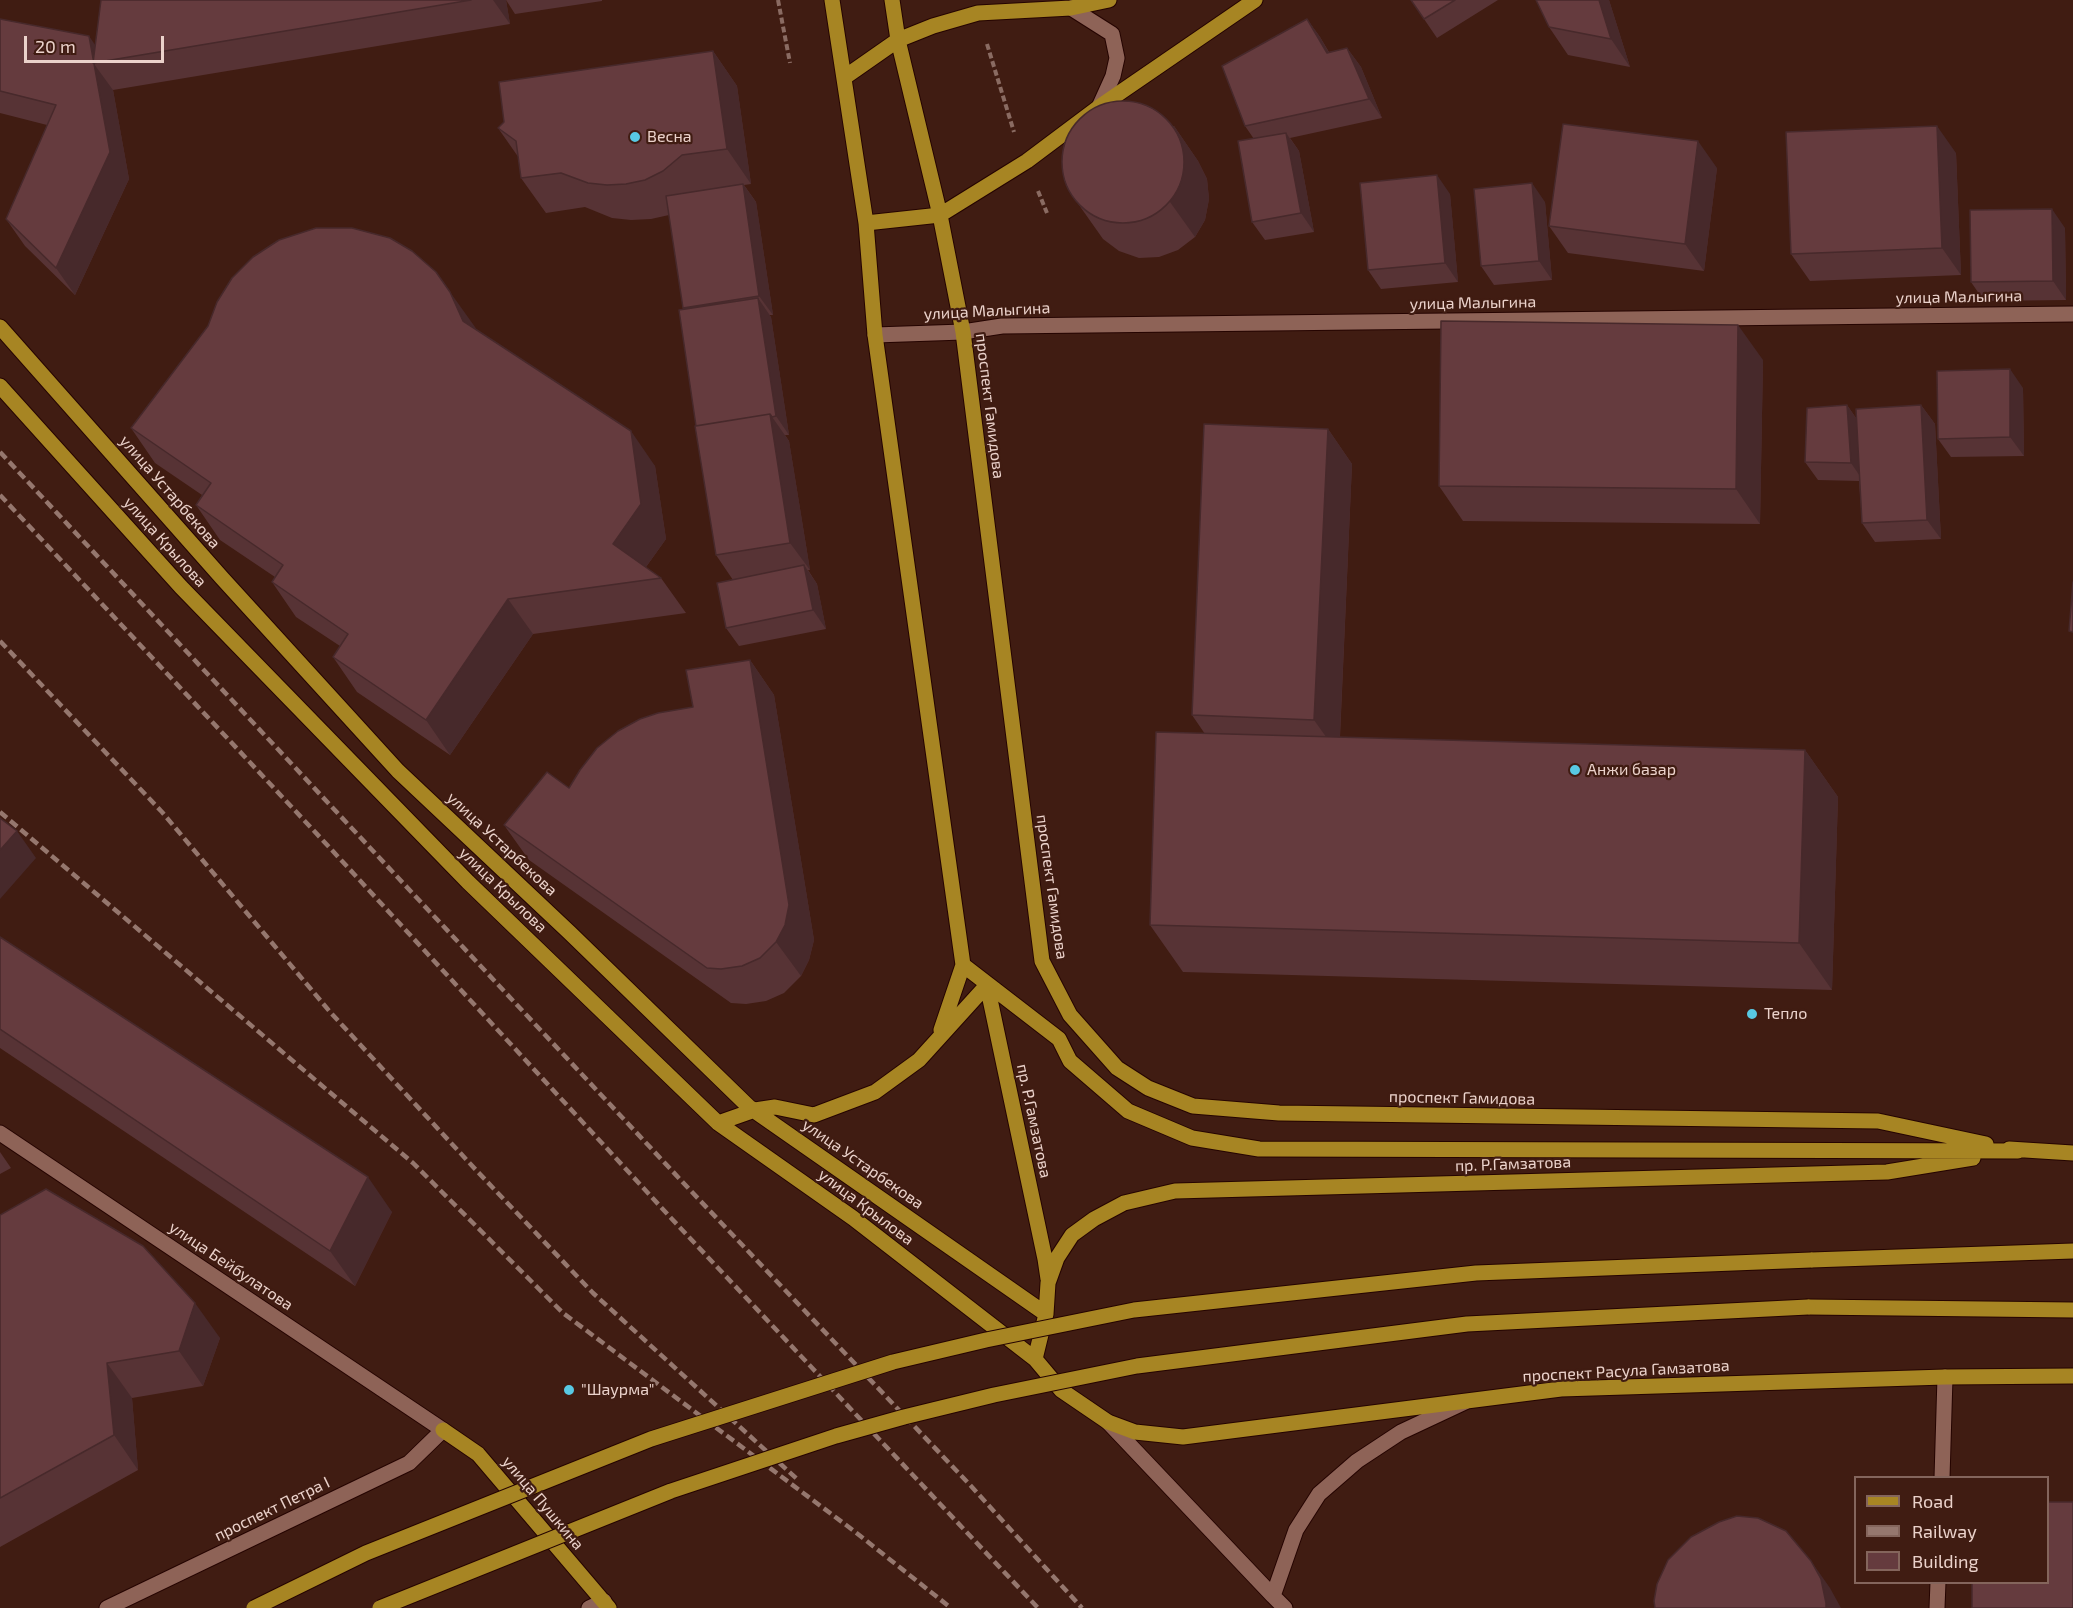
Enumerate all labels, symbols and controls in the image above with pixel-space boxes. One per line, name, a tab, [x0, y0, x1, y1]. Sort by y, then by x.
scale bar	[27, 24, 166, 62]
text: 20 m	[35, 35, 76, 57]
place label: Весна	[647, 127, 692, 147]
marker: Весна	[628, 130, 642, 144]
street label: улица Малыгина	[1896, 286, 2022, 308]
street label: улица Малыгина	[1410, 292, 1536, 314]
street label: улица Малыгина	[923, 298, 1051, 324]
street label: проспект Гамидова	[972, 332, 1008, 480]
street label: улица Устарбекова	[116, 432, 224, 552]
street label: улица Крылова	[120, 493, 210, 591]
place label: Анжи базар	[1587, 760, 1676, 780]
marker: Анжи базар	[1568, 763, 1582, 777]
street label: улица Устарбекова	[443, 788, 561, 900]
street label: проспект Гамидова	[1032, 813, 1072, 961]
street label: улица Крылова	[455, 843, 551, 937]
place label: Тепло	[1764, 1004, 1807, 1024]
marker: Тепло	[1745, 1007, 1759, 1021]
street label: пр. Р.Гамзатова	[1013, 1062, 1055, 1180]
street label: проспект Гамидова	[1389, 1087, 1535, 1109]
street label: улица Устарбекова	[799, 1115, 927, 1213]
street label: пр. Р.Гамзатова	[1455, 1152, 1571, 1176]
street label: улица Крылова	[814, 1165, 918, 1249]
street label: улица Бейбулатова	[165, 1217, 297, 1315]
street label: проспект Расула Гамзатова	[1522, 1356, 1730, 1386]
place label: "Шаурма"	[581, 1380, 654, 1400]
marker: "Шаурма"	[562, 1383, 576, 1397]
street label: улица Пушкина	[498, 1452, 588, 1554]
street label: проспект Петра I	[211, 1473, 333, 1545]
legend	[1854, 1476, 2049, 1584]
text: Road	[1912, 1490, 1953, 1512]
text: Railway	[1912, 1520, 1977, 1542]
text: Building	[1912, 1550, 1979, 1572]

